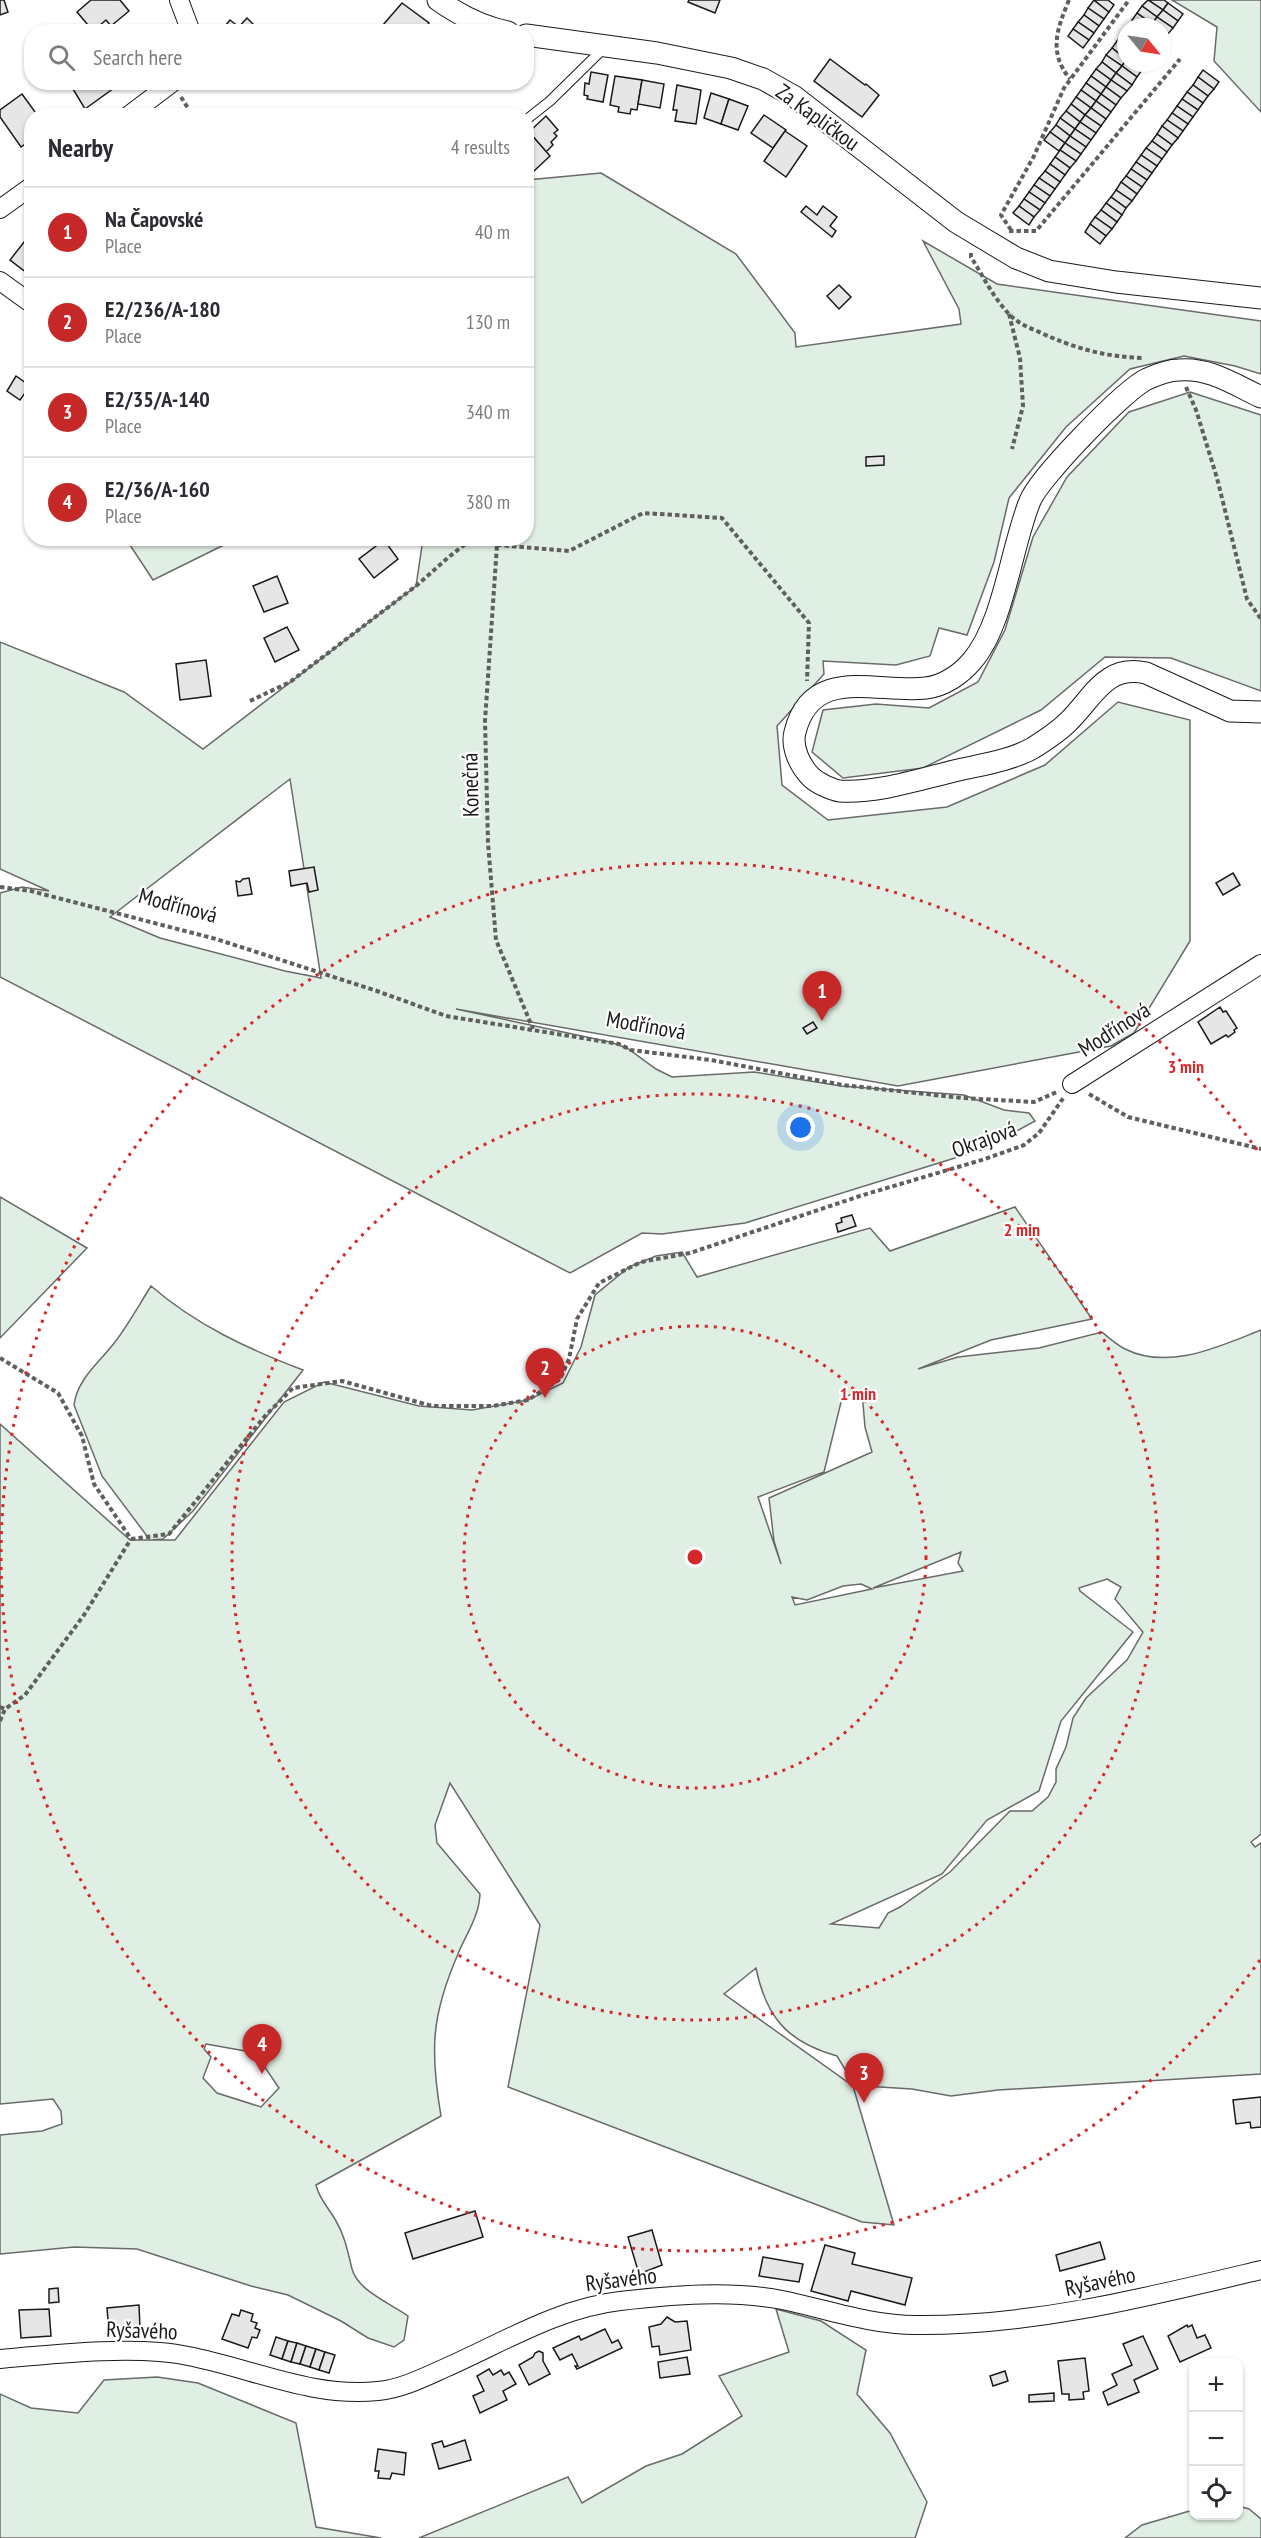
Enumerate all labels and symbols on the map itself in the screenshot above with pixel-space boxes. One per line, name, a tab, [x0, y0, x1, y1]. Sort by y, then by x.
north arrow	[1117, 18, 1171, 72]
street label: Za Kapličkou	[771, 77, 865, 157]
street label: Konečná	[455, 753, 485, 817]
street label: Modřínová	[136, 881, 220, 929]
pin: 1	[802, 972, 842, 1021]
street label: Modřínová	[1073, 995, 1155, 1063]
street label: Modřínová	[604, 1004, 688, 1046]
text: 3 min	[1168, 1055, 1204, 1078]
your location	[786, 1113, 815, 1142]
street label: Okrajová	[948, 1114, 1020, 1164]
text: 2 min	[1004, 1218, 1040, 1241]
pin: 2	[526, 1348, 564, 1398]
text: 1 min	[840, 1382, 876, 1405]
centre of rings	[685, 1547, 705, 1567]
pin: 4	[242, 2024, 282, 2074]
pin: 3	[844, 2054, 884, 2103]
street label: Ryšavého	[1062, 2260, 1138, 2302]
street label: Ryšavého	[584, 2261, 658, 2297]
street label: Ryšavého	[106, 2315, 178, 2345]

